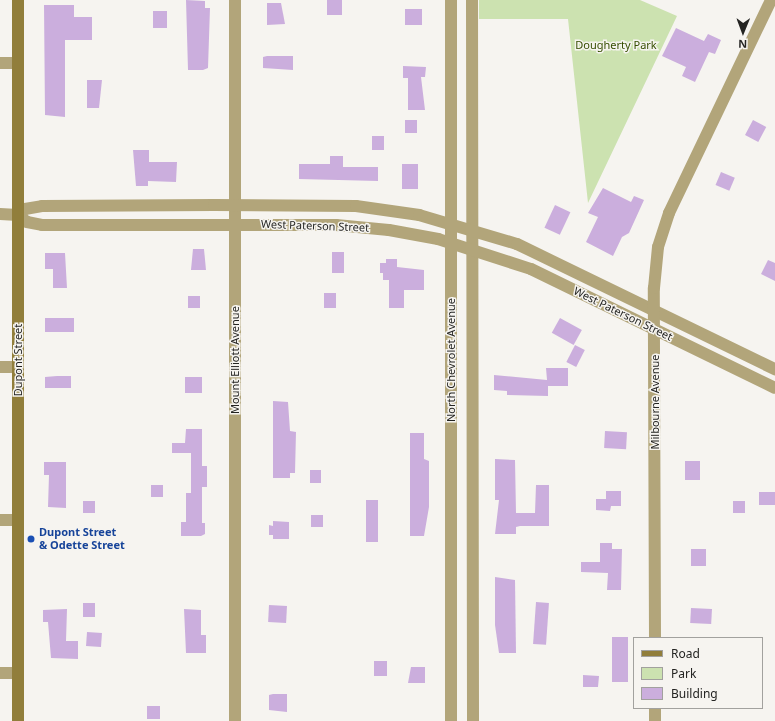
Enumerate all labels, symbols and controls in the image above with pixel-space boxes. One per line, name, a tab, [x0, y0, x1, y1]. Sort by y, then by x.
north arrow	[723, 12, 763, 52]
text: N	[738, 37, 747, 52]
park label: Dougherty Park	[575, 38, 657, 52]
street label: West Paterson Street	[261, 218, 369, 234]
street label: West Paterson Street	[572, 284, 674, 344]
street label: North Chevrolet Avenue	[444, 298, 458, 422]
street label: Mount Elliott Avenue	[228, 306, 242, 414]
street label: Dupont Street	[11, 324, 25, 396]
street label: Milbourne Avenue	[648, 355, 662, 449]
place label: Dupont Street & Odette Street	[39, 526, 125, 552]
marker: Dupont Street & Odette Street	[26, 534, 36, 544]
legend	[633, 637, 763, 709]
text: Road	[671, 645, 700, 662]
text: Park	[671, 665, 696, 682]
text: Building	[671, 685, 718, 702]

